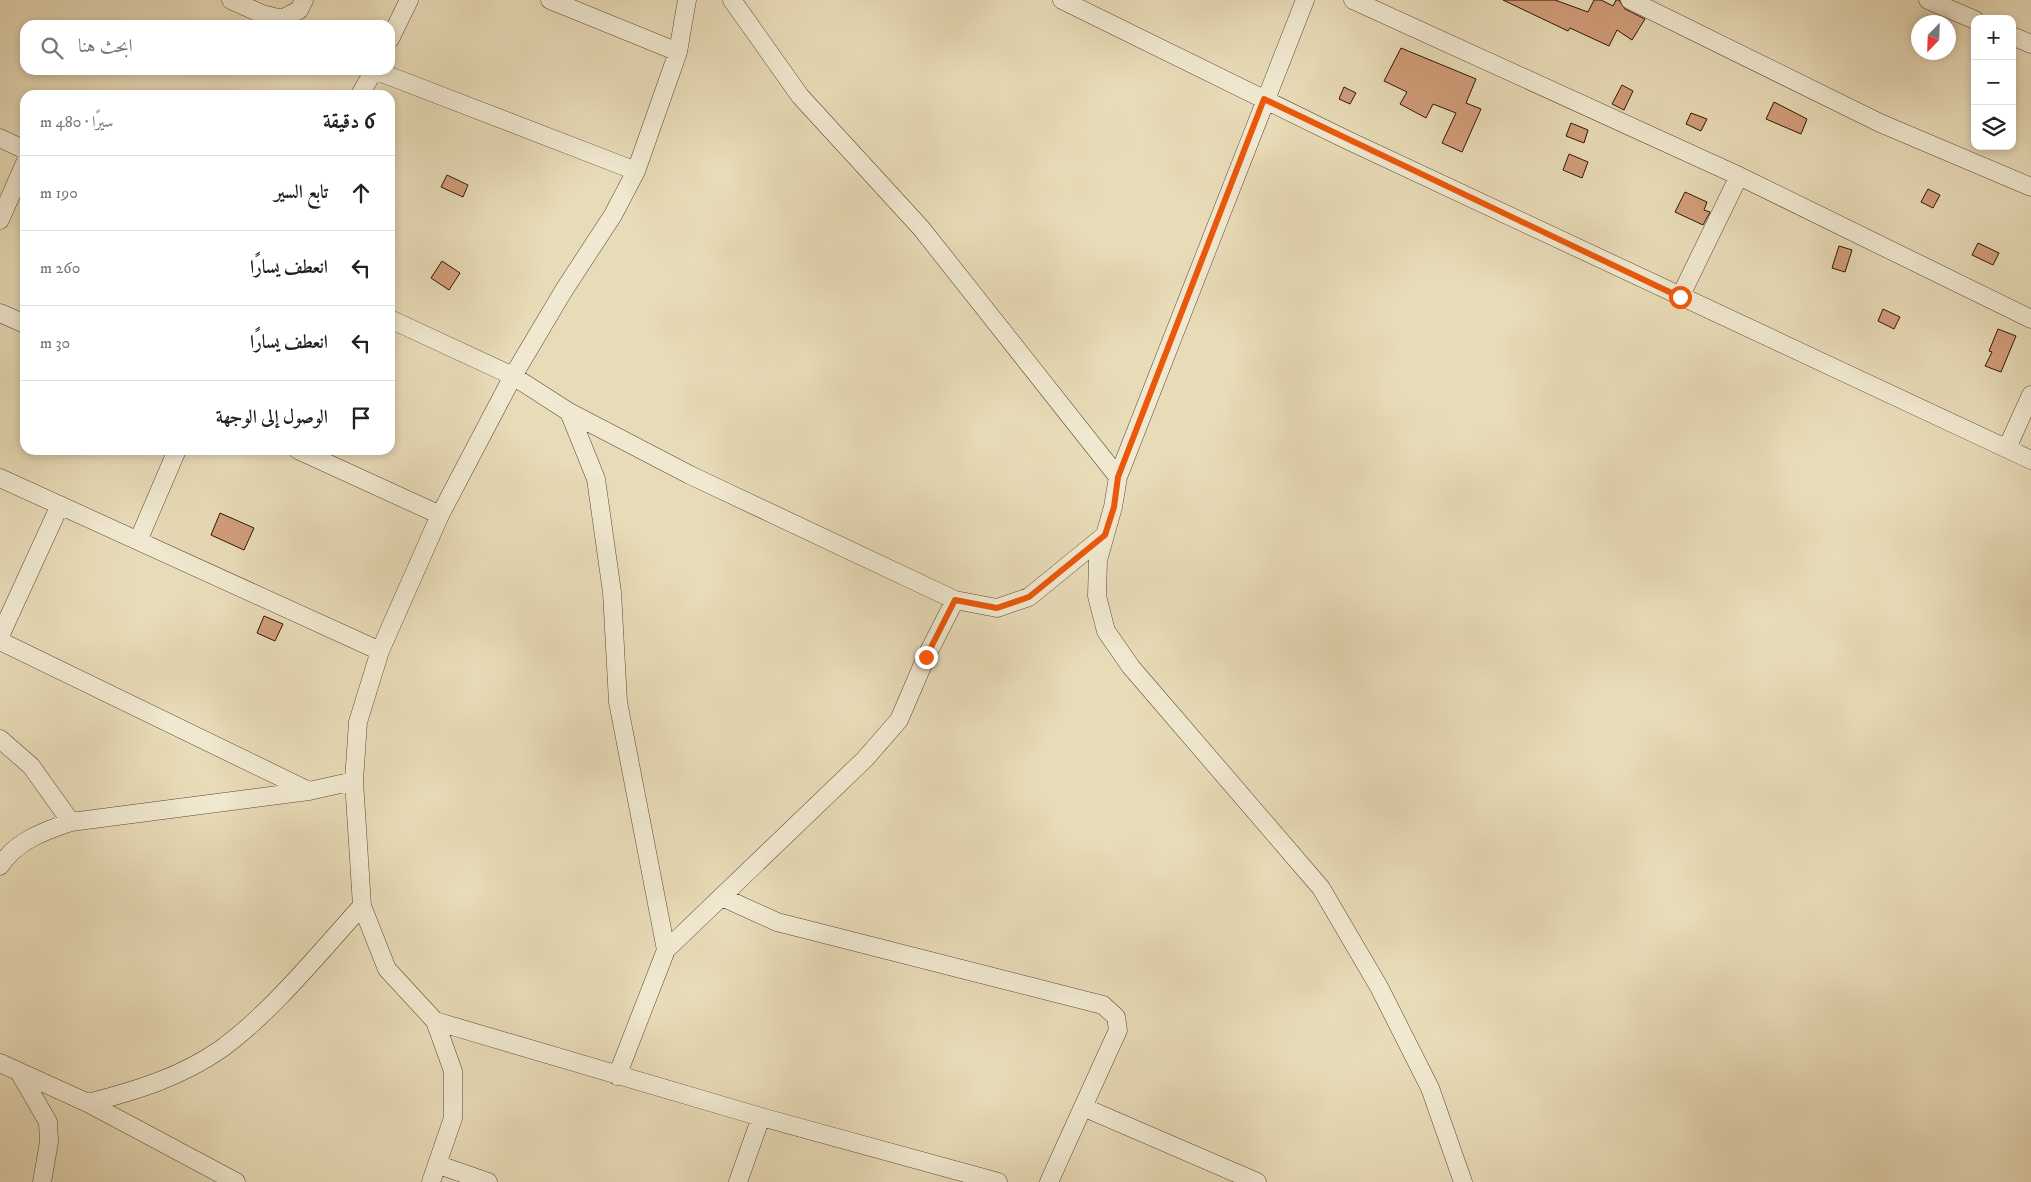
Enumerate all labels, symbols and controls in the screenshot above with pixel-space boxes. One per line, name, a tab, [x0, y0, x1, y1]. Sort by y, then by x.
north arrow	[1911, 15, 1956, 60]
map controls	[1971, 15, 2016, 150]
button: +	[1971, 15, 2016, 60]
search box	[20, 20, 395, 75]
icon: search	[38, 34, 66, 62]
text: ابحث هنا	[78, 35, 133, 58]
button: −	[1971, 60, 2016, 105]
button: layers	[1971, 105, 2016, 150]
text: 6 دقيقة	[323, 109, 375, 135]
text: سيرًا · 480 m	[40, 112, 113, 132]
icon: ahead	[347, 179, 375, 207]
text: تابع السير	[274, 181, 328, 204]
text: 190 m	[40, 183, 78, 203]
icon: left	[347, 254, 375, 282]
text: انعطف يسارًا	[250, 256, 328, 279]
text: 260 m	[40, 258, 80, 278]
route start	[1669, 286, 1692, 309]
icon: left	[347, 329, 375, 357]
text: انعطف يسارًا	[250, 331, 328, 354]
text: 30 m	[40, 333, 70, 353]
icon: arrive	[347, 404, 375, 432]
text: الوصول إلى الوجهة	[216, 406, 328, 429]
route end	[915, 646, 938, 669]

